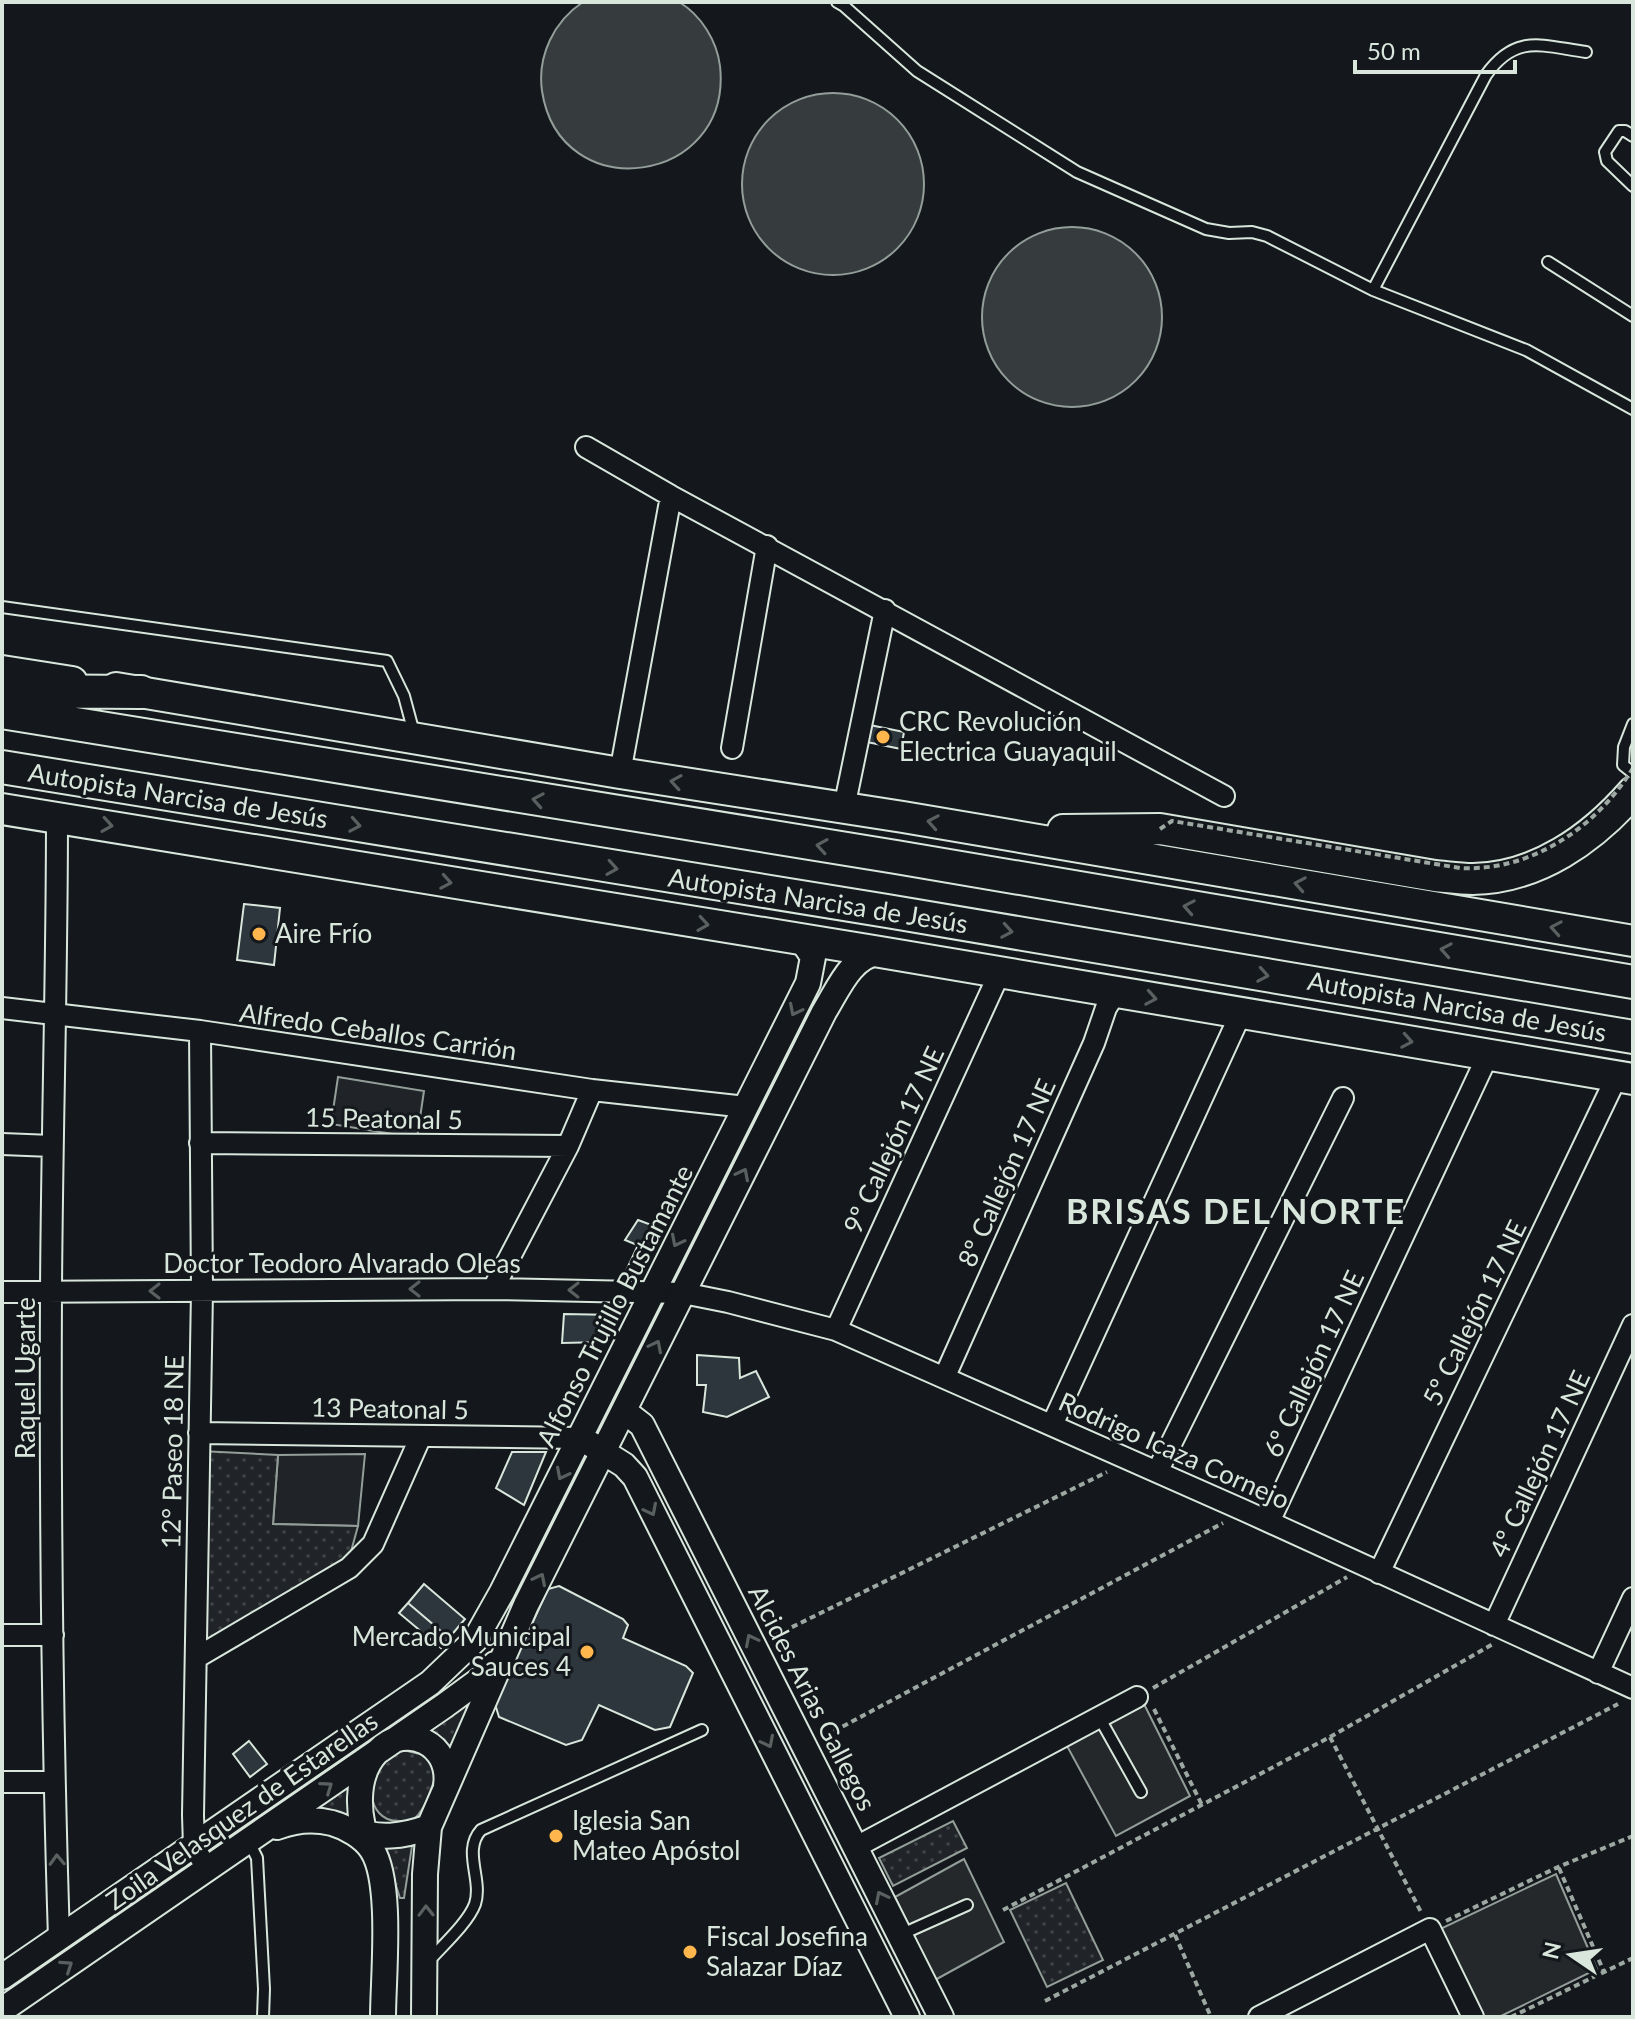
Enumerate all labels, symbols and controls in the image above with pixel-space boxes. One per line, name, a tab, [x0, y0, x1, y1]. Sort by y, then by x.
scale bar	[1355, 24, 1515, 74]
text: 50 m	[1367, 36, 1421, 65]
place label: CRC Revolución Electrica Guayaquil	[899, 705, 1117, 767]
marker: CRC Revolución Electrica Guayaquil	[874, 728, 892, 746]
street label: Autopista Narcisa de Jesús	[26, 756, 330, 835]
one-way arrow	[669, 774, 683, 791]
one-way arrow	[531, 793, 545, 810]
one-way arrow	[348, 815, 362, 832]
one-way arrow	[926, 815, 940, 832]
one-way arrow	[100, 816, 114, 833]
one-way arrow	[816, 838, 829, 855]
one-way arrow	[605, 859, 619, 876]
street label: Autopista Narcisa de Jesús	[666, 861, 970, 940]
one-way arrow	[439, 873, 453, 890]
one-way arrow	[1293, 877, 1307, 894]
one-way arrow	[1182, 899, 1196, 916]
one-way arrow	[696, 915, 709, 932]
place label: Aire Frío	[275, 917, 372, 949]
one-way arrow	[1549, 920, 1563, 937]
one-way arrow	[1000, 922, 1013, 939]
marker: Aire Frío	[250, 925, 268, 943]
one-way arrow	[1439, 942, 1452, 959]
street label: Autopista Narcisa de Jesús	[1305, 964, 1609, 1048]
one-way arrow	[1256, 965, 1270, 982]
one-way arrow	[1144, 988, 1157, 1005]
street label: Alfredo Ceballos Carrión	[238, 996, 519, 1066]
one-way arrow	[789, 1001, 805, 1016]
one-way arrow	[1400, 1032, 1414, 1049]
street label: 9º Callejón 17 NE	[836, 1041, 950, 1238]
street label: 8º Callejón 17 NE	[950, 1074, 1062, 1272]
street label: 15 Peatonal 5	[305, 1101, 463, 1135]
street label: Alfonso Trujillo Bustamante	[529, 1159, 699, 1452]
one-way arrow	[733, 1167, 749, 1182]
district label: BRISAS DEL NORTE	[1066, 1190, 1406, 1231]
street label: 5º Callejón 17 NE	[1415, 1215, 1533, 1410]
one-way arrow	[672, 1233, 687, 1248]
street label: Doctor Teodoro Alvarado Oleas	[163, 1247, 521, 1279]
street label: 6º Callejón 17 NE	[1256, 1265, 1370, 1462]
one-way arrow	[408, 1280, 421, 1298]
one-way arrow	[567, 1281, 580, 1299]
one-way arrow	[148, 1282, 161, 1300]
street label: Raquel Ugarte	[9, 1297, 41, 1459]
one-way arrow	[646, 1340, 662, 1355]
street label: 12° Paseo 18 NE	[154, 1355, 190, 1549]
street label: 4º Callejón 17 NE	[1482, 1365, 1596, 1562]
street label: Rodrigo Icaza Cornejo	[1054, 1385, 1295, 1515]
street label: 13 Peatonal 5	[311, 1391, 469, 1425]
one-way arrow	[556, 1466, 571, 1481]
one-way arrow	[641, 1501, 657, 1516]
one-way arrow	[530, 1572, 545, 1587]
street label: Alcides Arias Gallegos	[742, 1579, 884, 1816]
place label: Mercado Municipal Sauces 4	[352, 1620, 571, 1682]
one-way arrow	[746, 1634, 761, 1649]
marker: Mercado Municipal Sauces 4	[578, 1643, 596, 1661]
street label: Zoila Velasquez de Estarellas	[100, 1704, 383, 1916]
one-way arrow	[758, 1734, 774, 1749]
one-way arrow	[318, 1782, 332, 1797]
place label: Iglesia San Mateo Apóstol	[572, 1804, 740, 1866]
marker: Iglesia San Mateo Apóstol	[547, 1827, 565, 1845]
one-way arrow	[48, 1853, 65, 1866]
one-way arrow	[875, 1891, 891, 1906]
one-way arrow	[417, 1904, 434, 1917]
north arrow	[1531, 1915, 1611, 1995]
place label: Fiscal Josefina Salazar Díaz	[706, 1920, 868, 1982]
text: N	[1536, 1939, 1566, 1962]
marker: Fiscal Josefina Salazar Díaz	[681, 1943, 699, 1961]
one-way arrow	[58, 1961, 72, 1976]

